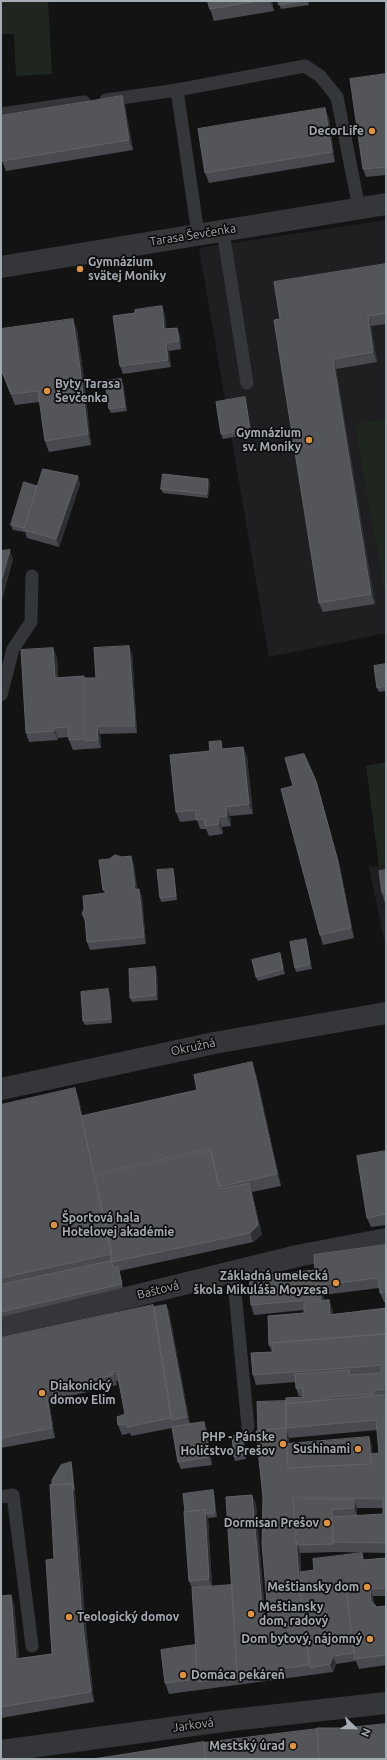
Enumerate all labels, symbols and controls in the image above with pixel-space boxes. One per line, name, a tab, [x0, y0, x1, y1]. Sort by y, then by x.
place label: DecorLife	[309, 124, 364, 138]
marker: DecorLife	[367, 126, 377, 136]
street label: Tarasa Ševčenka	[149, 221, 237, 249]
place label: Gymnázium svätej Moniky	[88, 255, 166, 283]
marker: Gymnázium svätej Moniky	[75, 264, 85, 274]
place label: Byty Tarasa Ševčenka	[55, 377, 120, 405]
marker: Byty Tarasa Ševčenka	[42, 386, 52, 396]
place label: Gymnázium sv. Moniky	[236, 426, 301, 454]
marker: Gymnázium sv. Moniky	[304, 435, 314, 445]
street label: Okružná	[169, 1035, 217, 1059]
place label: Športová hala Hotelovej akadémie	[62, 1211, 174, 1239]
marker: Športová hala Hotelovej akadémie	[49, 1220, 59, 1230]
place label: Základná umelecká škola Mikuláša Moyzesa	[194, 1269, 328, 1297]
street label: Baštová	[136, 1278, 180, 1302]
marker: Základná umelecká škola Mikuláša Moyzesa	[331, 1278, 341, 1288]
place label: Diakonický domov Elim	[50, 1379, 116, 1407]
marker: Diakonický domov Elim	[37, 1388, 47, 1398]
place label: PHP - Pánske Holičstvo Prešov	[180, 1430, 275, 1458]
marker: PHP - Pánske Holičstvo Prešov	[278, 1439, 288, 1449]
place label: Sushinami	[293, 1442, 350, 1456]
marker: Sushinami	[353, 1444, 363, 1454]
place label: Dormisan Prešov	[224, 1516, 319, 1530]
marker: Dormisan Prešov	[322, 1518, 332, 1528]
place label: Meštiansky dom	[267, 1580, 359, 1594]
marker: Meštiansky dom	[362, 1582, 372, 1592]
place label: Meštiansky dom, radový	[259, 1600, 328, 1628]
marker: Meštiansky dom, radový	[246, 1609, 256, 1619]
place label: Teologický domov	[77, 1610, 179, 1624]
marker: Teologický domov	[64, 1612, 74, 1622]
place label: Dom bytový, nájomný	[241, 1632, 362, 1646]
marker: Dom bytový, nájomný	[365, 1634, 375, 1644]
place label: Domáca pekáreň	[191, 1668, 285, 1682]
marker: Domáca pekáreň	[178, 1670, 188, 1680]
north arrow	[335, 1708, 375, 1748]
street label: Jarková	[171, 1715, 215, 1735]
text: N	[359, 1727, 373, 1739]
place label: Mestský úrad	[209, 1739, 285, 1753]
marker: Mestský úrad	[288, 1741, 298, 1751]

